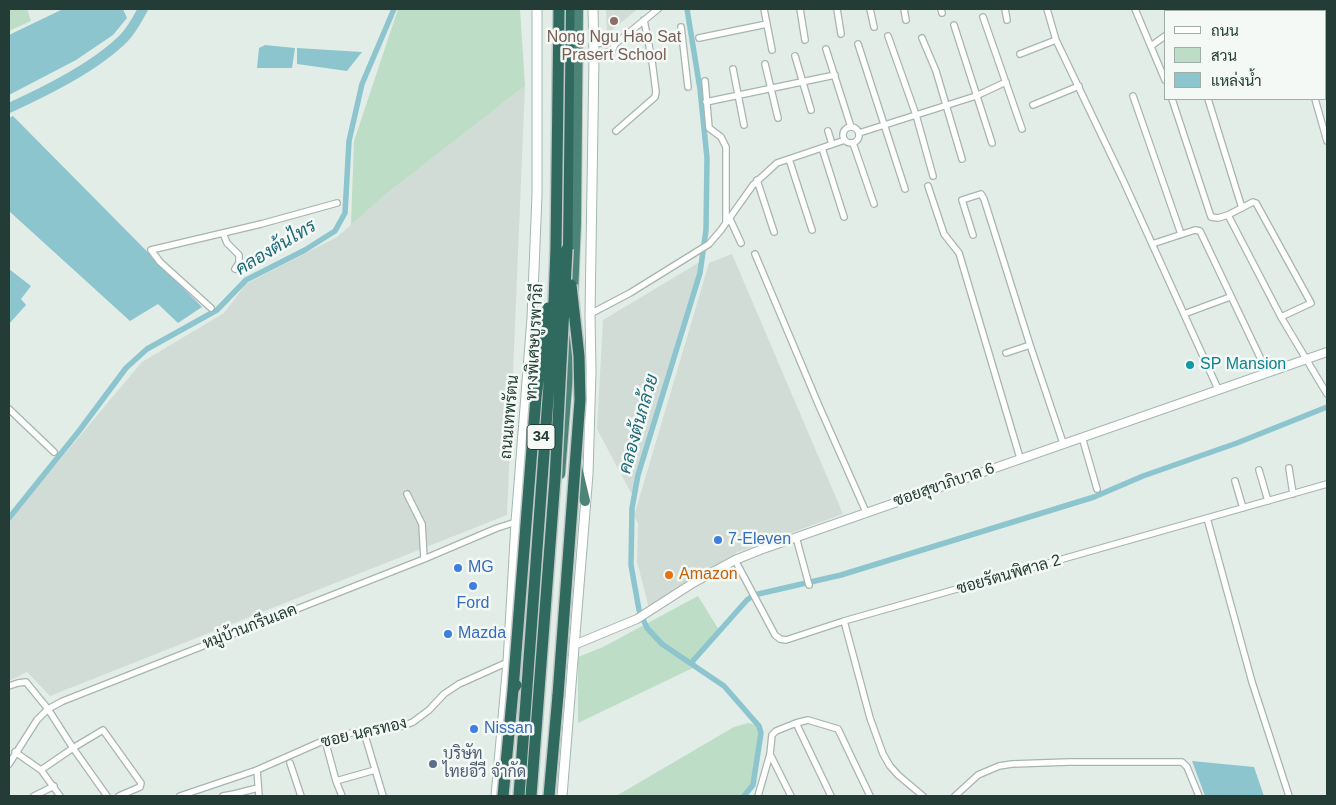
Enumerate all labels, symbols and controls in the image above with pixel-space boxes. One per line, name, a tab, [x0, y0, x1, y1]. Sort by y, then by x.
legend	[1164, 10, 1326, 100]
marker: Nong Ngu Hao Sat Prasert School	[608, 15, 620, 27]
text: ถนน	[1211, 22, 1239, 39]
place label: Nong Ngu Hao Sat Prasert School	[547, 28, 681, 66]
text: สวน	[1211, 47, 1237, 64]
text: แหล่งน้ำ	[1211, 72, 1262, 89]
water label: คลองต้นไทร	[232, 216, 320, 280]
street label: ทางพิเศษบูรพาวิถี	[522, 283, 548, 401]
place label: SP Mansion	[1200, 355, 1286, 375]
marker: SP Mansion	[1184, 359, 1196, 371]
water label: คลองต้นกล้วย	[614, 372, 664, 476]
street label: ถนนเทพรัตน	[497, 374, 523, 460]
road number: 34	[527, 424, 555, 450]
street label: ซอยสุขาภิบาล 6	[891, 459, 997, 511]
place label: 7-Eleven	[728, 530, 791, 550]
marker: 7-Eleven	[712, 534, 724, 546]
street label: ซอยรัตนพิศาล 2	[955, 551, 1063, 599]
place label: MG	[468, 558, 494, 578]
marker: MG	[452, 562, 464, 574]
place label: Amazon	[679, 565, 738, 585]
marker: Amazon	[663, 569, 675, 581]
marker: Ford	[467, 580, 479, 592]
place label: Ford	[457, 594, 489, 614]
street label: หมู่บ้านกรีนเลค	[200, 600, 300, 654]
place label: Mazda	[458, 624, 506, 644]
marker: Mazda	[442, 628, 454, 640]
street label: ซอย นครทอง	[319, 714, 409, 752]
place label: Nissan	[484, 719, 533, 739]
marker: Nissan	[468, 723, 480, 735]
place label: บริษัท ไทยอีวี จำกัด	[443, 745, 526, 783]
marker: บริษัท ไทยอีวี จำกัด	[427, 758, 439, 770]

